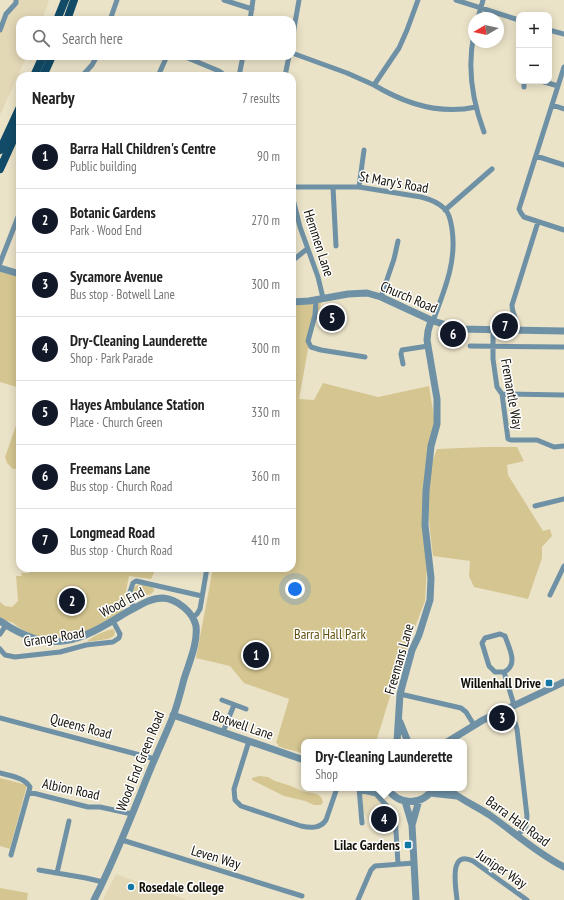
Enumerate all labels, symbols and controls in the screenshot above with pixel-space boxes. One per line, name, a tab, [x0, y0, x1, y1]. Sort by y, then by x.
north arrow	[468, 12, 504, 48]
map controls	[516, 12, 552, 84]
button: +	[516, 12, 552, 48]
search box	[16, 16, 296, 60]
icon: search	[30, 27, 52, 49]
text: Search here	[62, 29, 123, 48]
button: −	[516, 48, 552, 84]
text: Nearby	[32, 87, 75, 109]
text: 7 results	[242, 90, 280, 107]
text: Barra Hall Children's Centre	[70, 139, 216, 158]
text: 1	[42, 148, 48, 165]
text: 90 m	[257, 148, 280, 165]
text: Public building	[70, 158, 137, 175]
street label: St Mary's Road	[358, 167, 430, 197]
text: Botanic Gardens	[70, 203, 156, 222]
street label: Hemmen Lane	[300, 207, 338, 279]
text: 2	[42, 212, 48, 229]
text: 270 m	[251, 212, 280, 229]
text: Park · Wood End	[70, 222, 142, 239]
text: Sycamore Avenue	[70, 267, 163, 286]
text: 3	[42, 276, 48, 293]
text: 300 m	[251, 276, 280, 293]
street label: Church Road	[378, 277, 440, 317]
text: Bus stop · Botwell Lane	[70, 286, 175, 303]
pin: 5	[319, 303, 345, 333]
pin: 7	[492, 311, 518, 341]
pin: 6	[440, 319, 466, 349]
text: Dry-Cleaning Launderette	[70, 331, 208, 350]
text: 4	[42, 340, 48, 357]
text: 300 m	[251, 340, 280, 357]
text: Shop · Park Parade	[70, 350, 153, 367]
street label: Fremantle Way	[497, 357, 527, 432]
text: Hayes Ambulance Station	[70, 395, 205, 414]
text: 5	[42, 404, 48, 421]
text: 330 m	[251, 404, 280, 421]
text: Place · Church Green	[70, 414, 162, 431]
text: Freemans Lane	[70, 459, 150, 478]
text: 6	[42, 468, 48, 485]
text: 360 m	[251, 468, 280, 485]
text: Bus stop · Church Road	[70, 478, 173, 495]
text: Longmead Road	[70, 523, 155, 542]
text: 7	[42, 532, 48, 549]
text: 410 m	[251, 532, 280, 549]
text: Bus stop · Church Road	[70, 542, 173, 559]
your location	[285, 579, 305, 599]
street label: Wood End	[96, 583, 148, 621]
pin: 2	[59, 586, 85, 616]
street label: Freemans Lane	[380, 621, 418, 696]
street label: Grange Road	[22, 623, 86, 651]
park label: Barra Hall Park	[294, 625, 366, 643]
pin: 1	[243, 640, 269, 670]
place label: Willenhall Drive	[460, 674, 541, 692]
marker: Willenhall Drive	[544, 678, 554, 688]
pin: 3	[489, 703, 515, 733]
street label: Botwell Lane	[210, 706, 276, 744]
street label: Wood End Green Road	[112, 708, 168, 814]
street label: Queens Road	[48, 709, 114, 743]
popup	[301, 739, 467, 791]
text: Dry-Cleaning Launderette	[315, 747, 453, 766]
text: Shop	[315, 766, 338, 783]
street label: Albion Road	[41, 774, 101, 804]
street label: Barra Hall Road	[482, 792, 554, 850]
pin: 4	[371, 804, 397, 834]
place label: Lilac Gardens	[334, 836, 400, 854]
marker: Lilac Gardens	[403, 840, 413, 850]
street label: Leven Way	[189, 841, 244, 873]
street label: Juniper Way	[473, 845, 531, 893]
place label: Rosedale College	[139, 878, 224, 896]
marker: Rosedale College	[126, 882, 136, 892]

